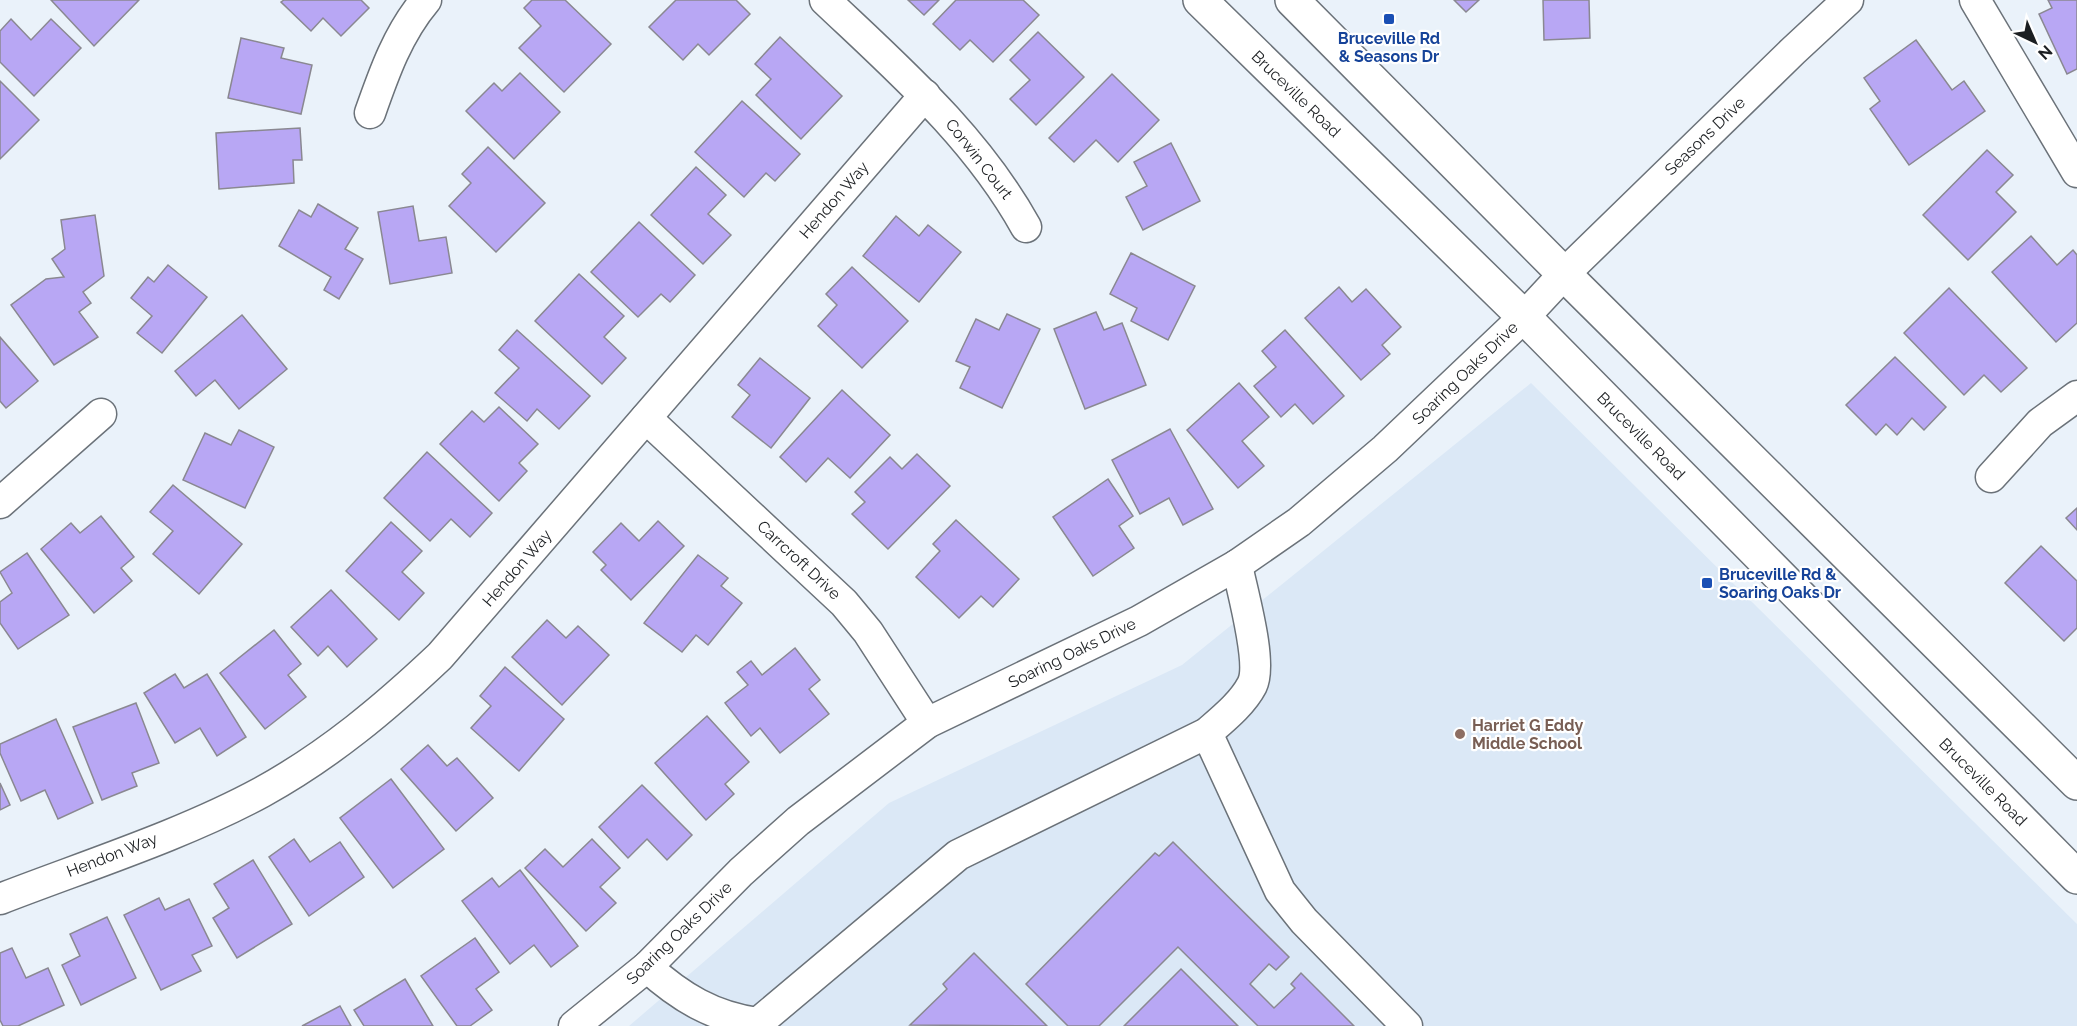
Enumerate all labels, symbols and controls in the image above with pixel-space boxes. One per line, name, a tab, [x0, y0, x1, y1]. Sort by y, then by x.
marker: Bruceville Rd & Seasons Dr	[1382, 12, 1396, 26]
north arrow	[2005, 12, 2065, 72]
place label: Bruceville Rd & Seasons Dr	[1338, 29, 1440, 66]
text: N	[2034, 41, 2056, 64]
street label: Bruceville Road	[1248, 47, 1344, 141]
street label: Seasons Drive	[1661, 93, 1749, 179]
street label: Corwin Court	[942, 115, 1017, 204]
street label: Hendon Way	[795, 157, 873, 242]
street label: Soaring Oaks Drive	[1408, 318, 1522, 428]
street label: Bruceville Road	[1593, 388, 1689, 484]
street label: Carrcroft Drive	[753, 517, 845, 603]
street label: Hendon Way	[478, 525, 556, 610]
place label: Bruceville Rd & Soaring Oaks Dr	[1719, 565, 1841, 602]
marker: Bruceville Rd & Soaring Oaks Dr	[1700, 576, 1714, 590]
street label: Soaring Oaks Drive	[1005, 614, 1139, 692]
place label: Harriet G Eddy Middle School	[1472, 716, 1583, 753]
marker: Harriet G Eddy Middle School	[1453, 727, 1467, 741]
street label: Bruceville Road	[1935, 734, 2031, 830]
street label: Hendon Way	[64, 829, 160, 881]
street label: Soaring Oaks Drive	[622, 878, 736, 988]

